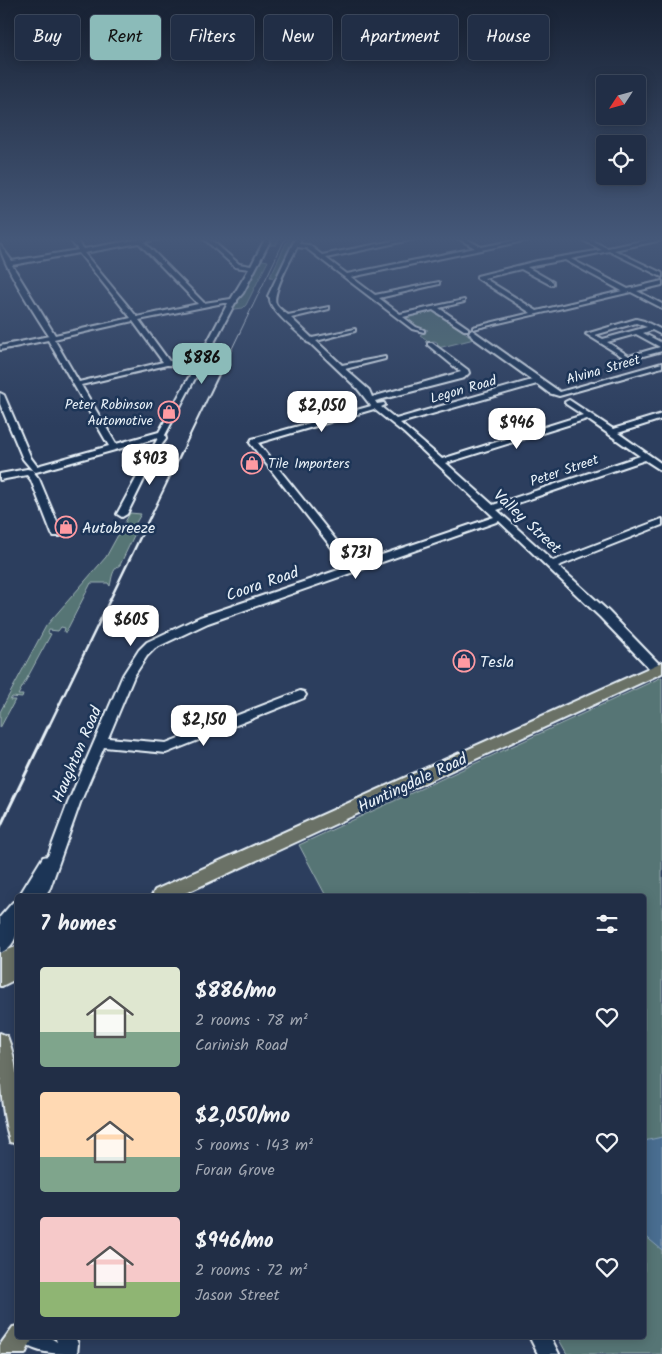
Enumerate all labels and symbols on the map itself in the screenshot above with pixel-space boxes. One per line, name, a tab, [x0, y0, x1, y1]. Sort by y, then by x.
north arrow	[596, 75, 646, 125]
pin: $886	[172, 342, 232, 385]
street label: Alvina Street	[564, 349, 644, 391]
street label: Legon Road	[428, 370, 500, 410]
pin: $2,050	[281, 390, 363, 433]
place label: Peter Robinson Automotive	[65, 394, 154, 432]
shop icon: Peter Robinson Automotive	[157, 400, 181, 424]
pin: $946	[487, 408, 547, 450]
pin: $903	[120, 444, 180, 486]
street label: Peter Street	[527, 449, 602, 493]
shop icon: Tile Importers	[240, 451, 264, 475]
place label: Tile Importers	[268, 453, 350, 475]
street label: Valley Street	[487, 484, 567, 561]
shop icon: Autobreeze	[54, 515, 78, 539]
place label: Autobreeze	[82, 516, 155, 541]
pin: $731	[326, 538, 386, 580]
street label: Coora Road	[223, 560, 303, 609]
pin: $605	[101, 604, 161, 647]
shop icon: Tesla	[452, 649, 476, 673]
place label: Tesla	[480, 650, 514, 675]
street label: Haughton Road	[46, 702, 109, 807]
pin: $2,150	[163, 704, 245, 747]
street label: Huntingdale Road	[354, 747, 472, 820]

